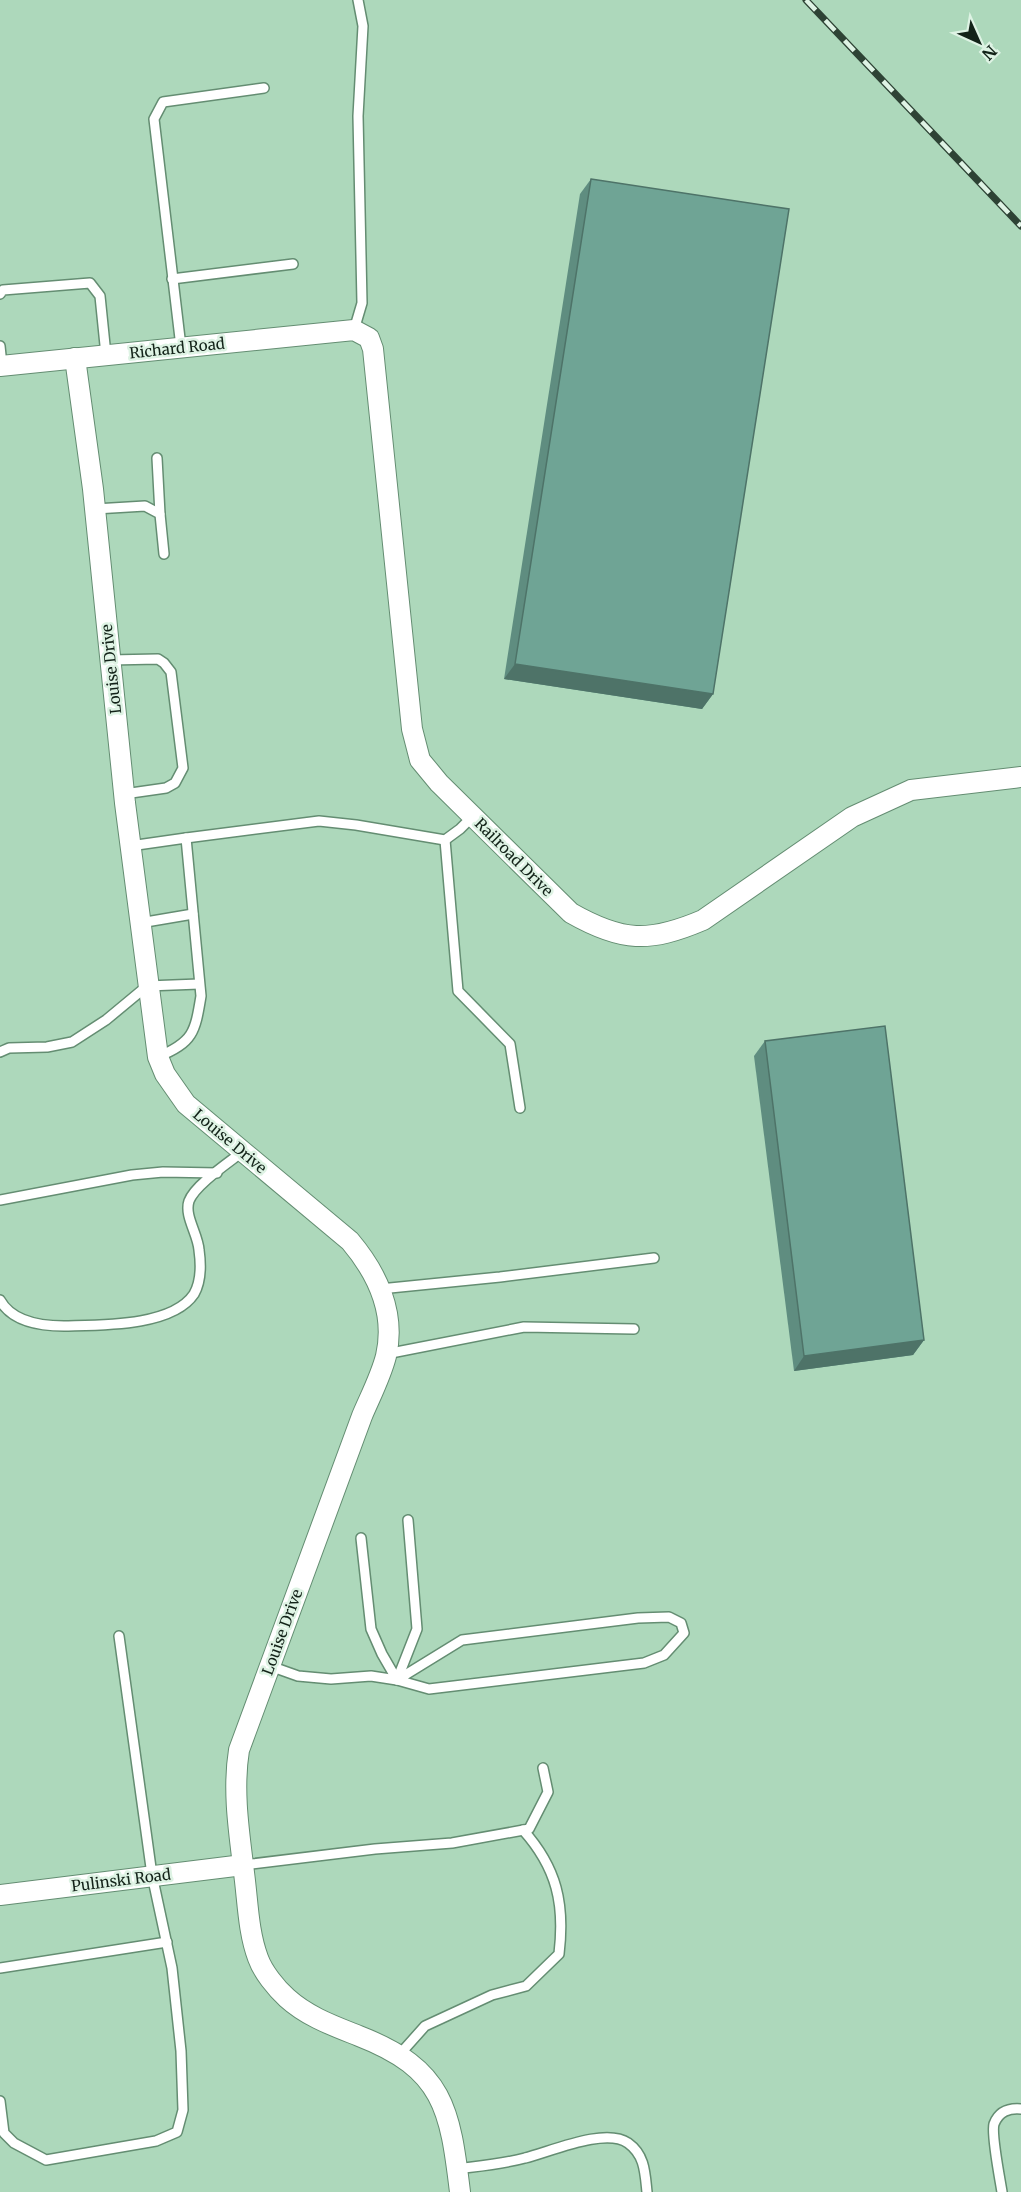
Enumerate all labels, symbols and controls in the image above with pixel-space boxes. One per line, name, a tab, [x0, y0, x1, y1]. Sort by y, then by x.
north arrow	[949, 12, 1009, 72]
text: N	[978, 41, 1001, 64]
street label: Richard Road	[128, 334, 226, 362]
street label: Louise Drive	[97, 623, 125, 715]
street label: Railroad Drive	[471, 814, 557, 900]
street label: Louise Drive	[189, 1105, 271, 1177]
street label: Louise Drive	[258, 1586, 306, 1678]
street label: Pulinski Road	[70, 1864, 172, 1896]

